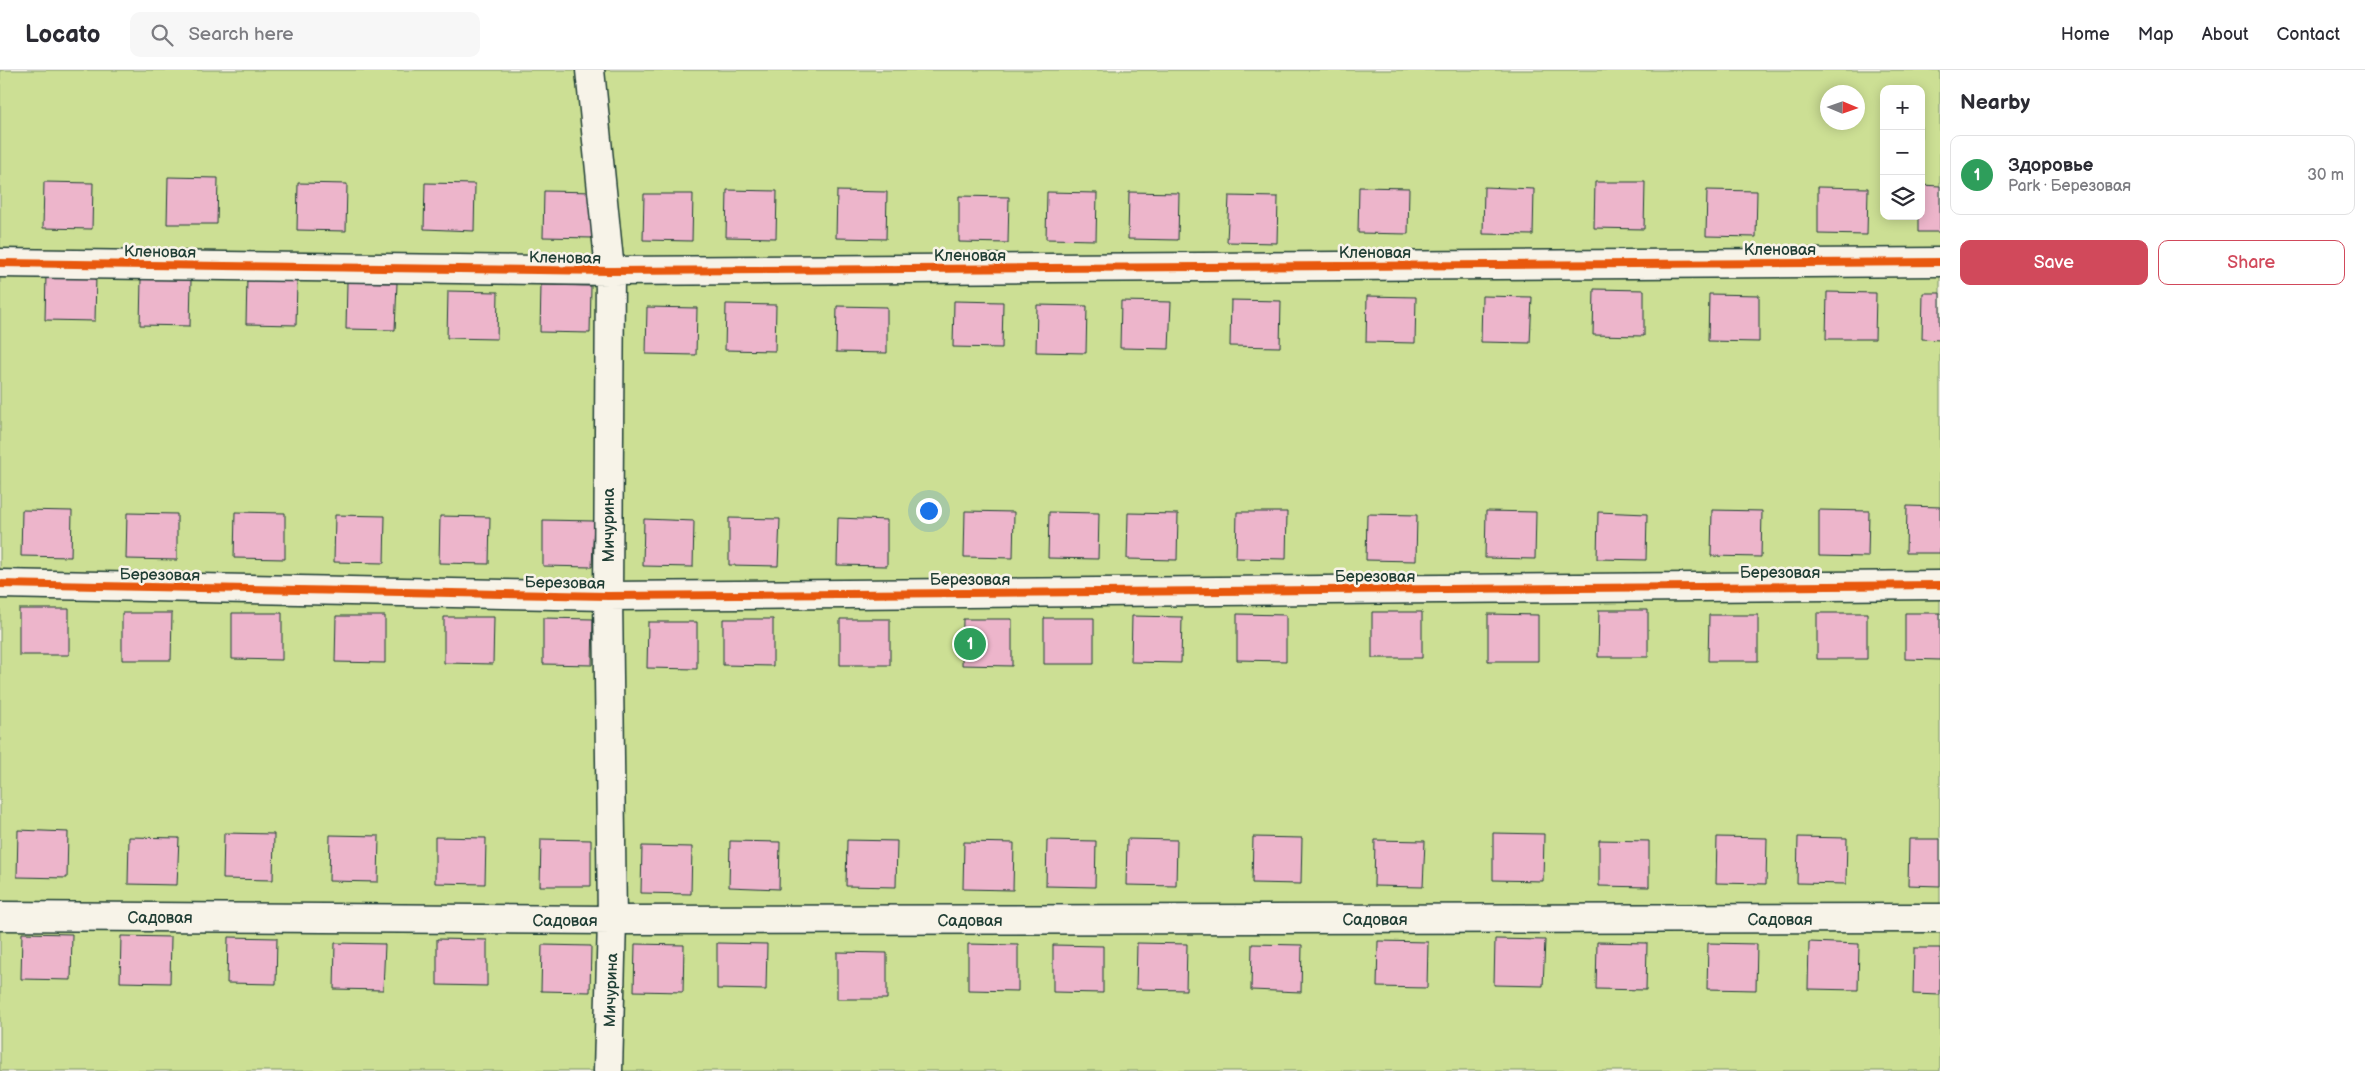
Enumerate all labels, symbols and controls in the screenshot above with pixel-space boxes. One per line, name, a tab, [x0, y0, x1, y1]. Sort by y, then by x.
search box	[130, 12, 480, 57]
text: Locato	[25, 20, 100, 49]
icon: search	[148, 21, 176, 49]
text: Search here	[188, 23, 294, 46]
text: Home	[2061, 24, 2110, 45]
text: Map	[2138, 24, 2174, 45]
text: About	[2202, 24, 2249, 45]
text: Contact	[2277, 24, 2340, 45]
north arrow	[1820, 85, 1865, 130]
map controls	[1880, 85, 1925, 220]
button: +	[1880, 85, 1925, 130]
text: Nearby	[1960, 90, 2030, 115]
button: −	[1880, 130, 1925, 175]
text: Здоровье	[2008, 154, 2093, 177]
text: 1	[1974, 166, 1980, 185]
text: 30 m	[2307, 166, 2344, 185]
button: layers	[1880, 175, 1925, 220]
text: Park · Березовая	[2008, 177, 2131, 196]
button: Save	[1960, 240, 2148, 285]
button: Share	[2158, 240, 2345, 285]
street label: Кленовая	[1744, 241, 1816, 260]
street label: Кленовая	[124, 242, 196, 263]
street label: Кленовая	[1339, 244, 1411, 263]
street label: Кленовая	[934, 247, 1006, 266]
street label: Кленовая	[529, 248, 601, 269]
street label: Мичурина	[600, 487, 619, 562]
your location	[916, 498, 942, 524]
street label: Березовая	[1740, 564, 1820, 583]
street label: Березовая	[119, 565, 201, 586]
street label: Березовая	[1335, 568, 1415, 587]
street label: Березовая	[930, 571, 1010, 590]
street label: Березовая	[524, 573, 606, 594]
pin: 1	[954, 625, 986, 663]
street label: Садовая	[127, 909, 193, 928]
street label: Садовая	[1342, 911, 1408, 930]
street label: Садовая	[1747, 911, 1813, 930]
street label: Садовая	[532, 912, 598, 931]
street label: Садовая	[937, 912, 1003, 931]
street label: Мичурина	[601, 952, 622, 1028]

